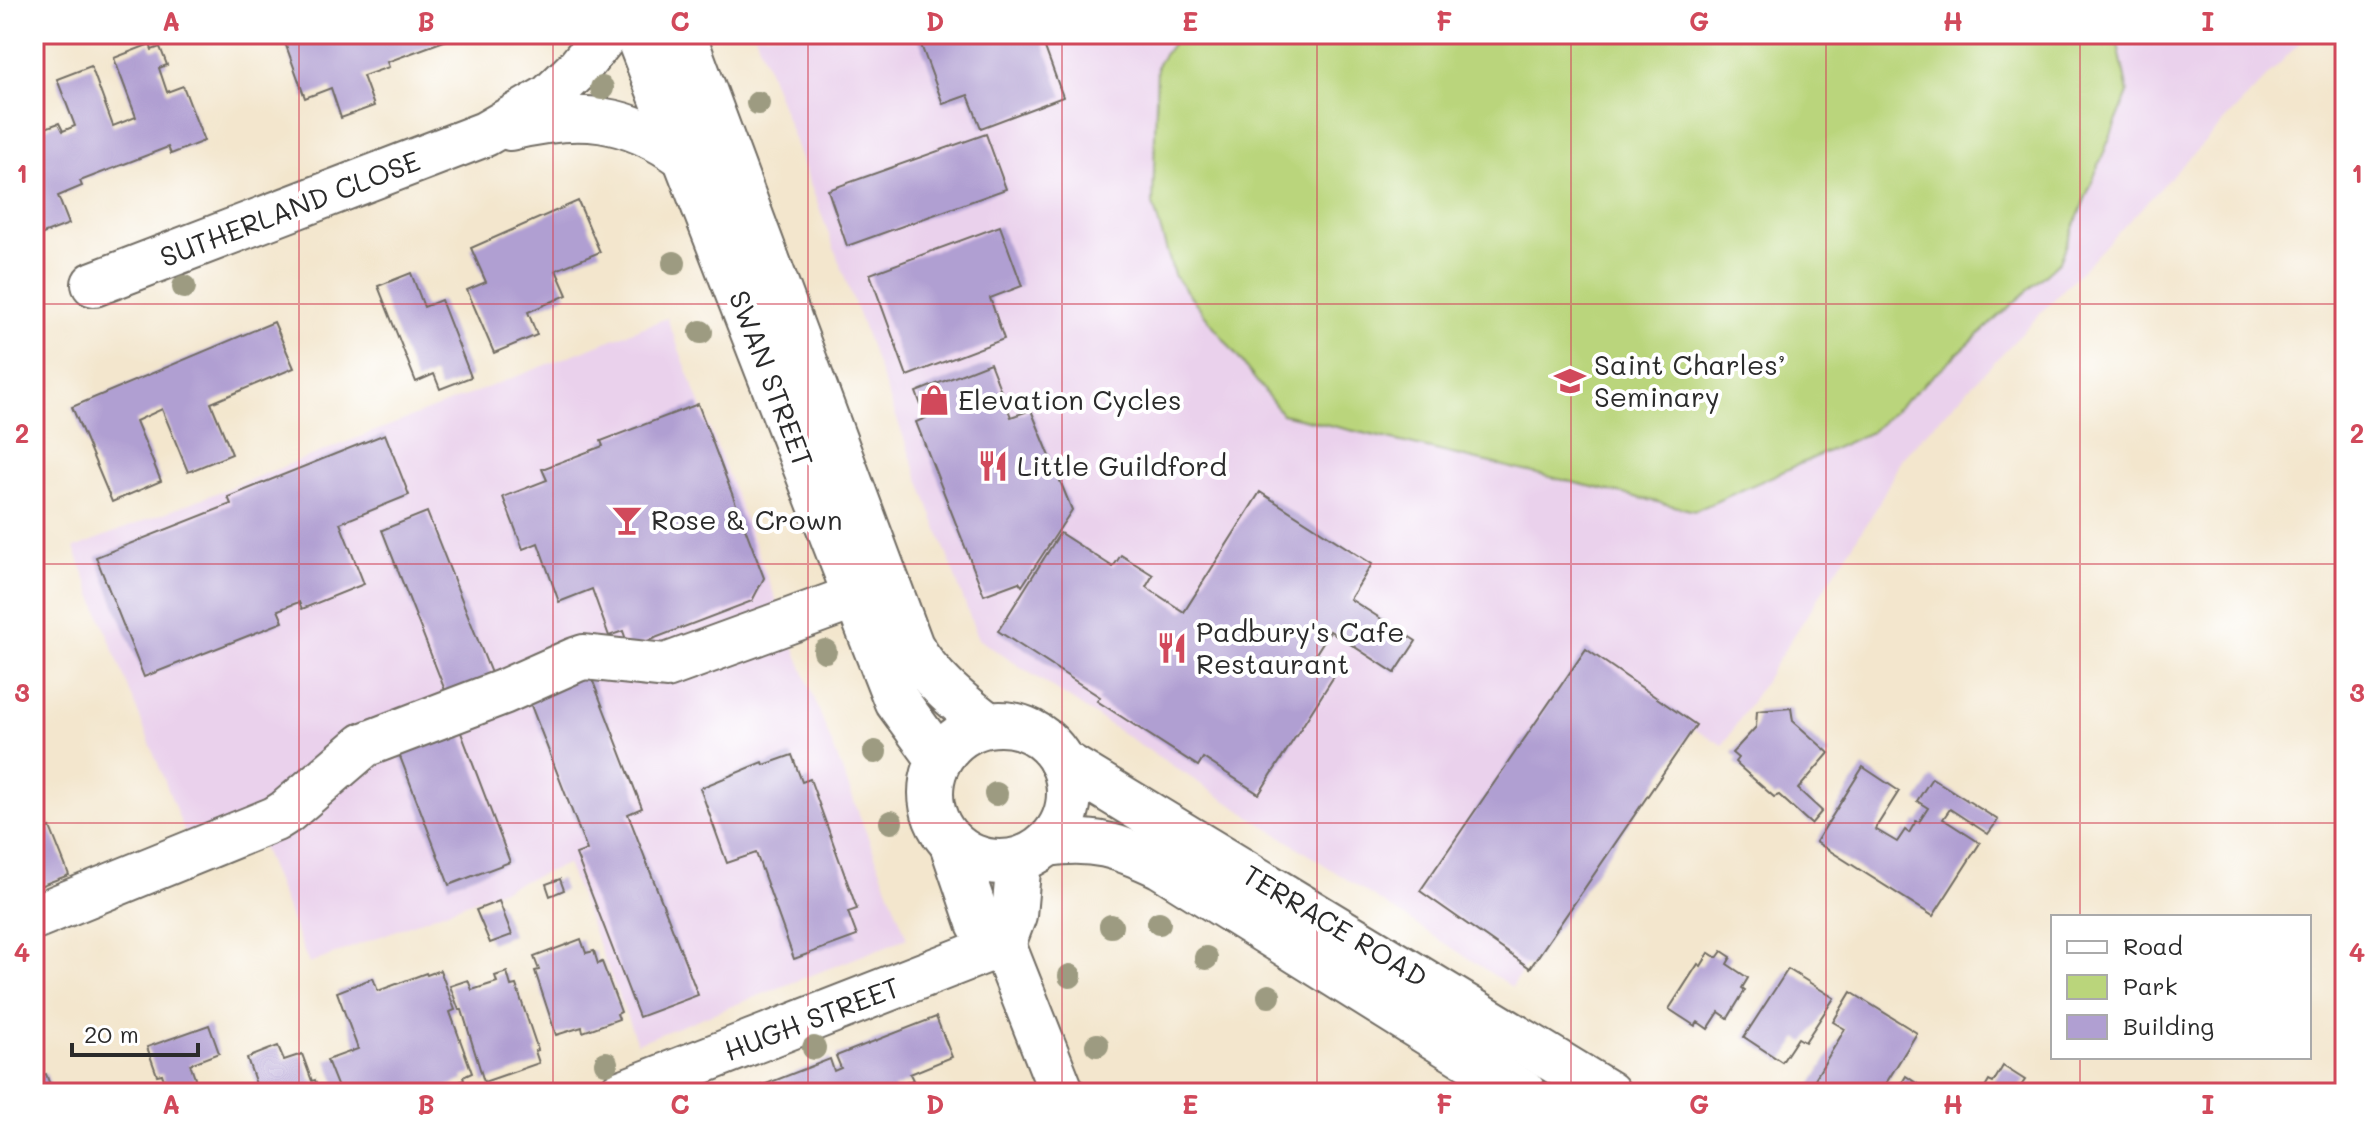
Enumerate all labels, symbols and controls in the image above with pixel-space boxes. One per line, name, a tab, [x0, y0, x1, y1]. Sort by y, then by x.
text: A	[162, 4, 180, 38]
text: B	[417, 4, 435, 38]
text: C	[670, 4, 690, 38]
text: D	[926, 4, 944, 38]
text: E	[1182, 4, 1198, 38]
text: F	[1436, 4, 1452, 38]
text: G	[1689, 4, 1709, 38]
text: H	[1943, 4, 1963, 38]
text: I	[2201, 4, 2215, 38]
street label: SUTHERLAND CLOSE	[155, 142, 425, 274]
text: 1	[16, 156, 28, 190]
text: 1	[2351, 156, 2363, 190]
street label: SWAN STREET	[722, 285, 822, 472]
place label: Saint Charles’ Seminary	[1594, 346, 1786, 414]
school or university icon: Saint Charles’ Seminary	[1553, 364, 1587, 398]
place label: Elevation Cycles	[958, 381, 1182, 417]
shop icon: Elevation Cycles	[917, 383, 951, 417]
text: 2	[15, 416, 29, 450]
text: 2	[2350, 416, 2364, 450]
place label: Little Guildford	[1017, 447, 1227, 483]
restaurant icon: Little Guildford	[976, 449, 1010, 483]
place label: Rose & Crown	[651, 501, 843, 537]
bar icon: Rose & Crown	[610, 503, 644, 537]
place label: Padbury's Cafe Restaurant	[1196, 613, 1405, 681]
restaurant icon: Padbury's Cafe Restaurant	[1155, 631, 1189, 665]
text: 3	[14, 675, 30, 709]
text: 3	[2349, 675, 2365, 709]
street label: TERRACE ROAD	[1237, 856, 1434, 994]
legend	[2051, 915, 2311, 1059]
text: Road	[2123, 930, 2183, 961]
text: 4	[14, 935, 30, 969]
text: 4	[2349, 935, 2365, 969]
street label: HUGH STREET	[719, 968, 905, 1068]
text: Park	[2123, 970, 2177, 1001]
scale bar	[72, 1007, 198, 1057]
text: Building	[2123, 1010, 2214, 1041]
text: 20 m	[84, 1018, 139, 1049]
text: A	[162, 1087, 180, 1121]
text: B	[417, 1087, 435, 1121]
text: C	[670, 1087, 690, 1121]
text: D	[926, 1087, 944, 1121]
text: E	[1182, 1087, 1198, 1121]
text: F	[1436, 1087, 1452, 1121]
text: G	[1689, 1087, 1709, 1121]
text: H	[1943, 1087, 1963, 1121]
text: I	[2201, 1087, 2215, 1121]

